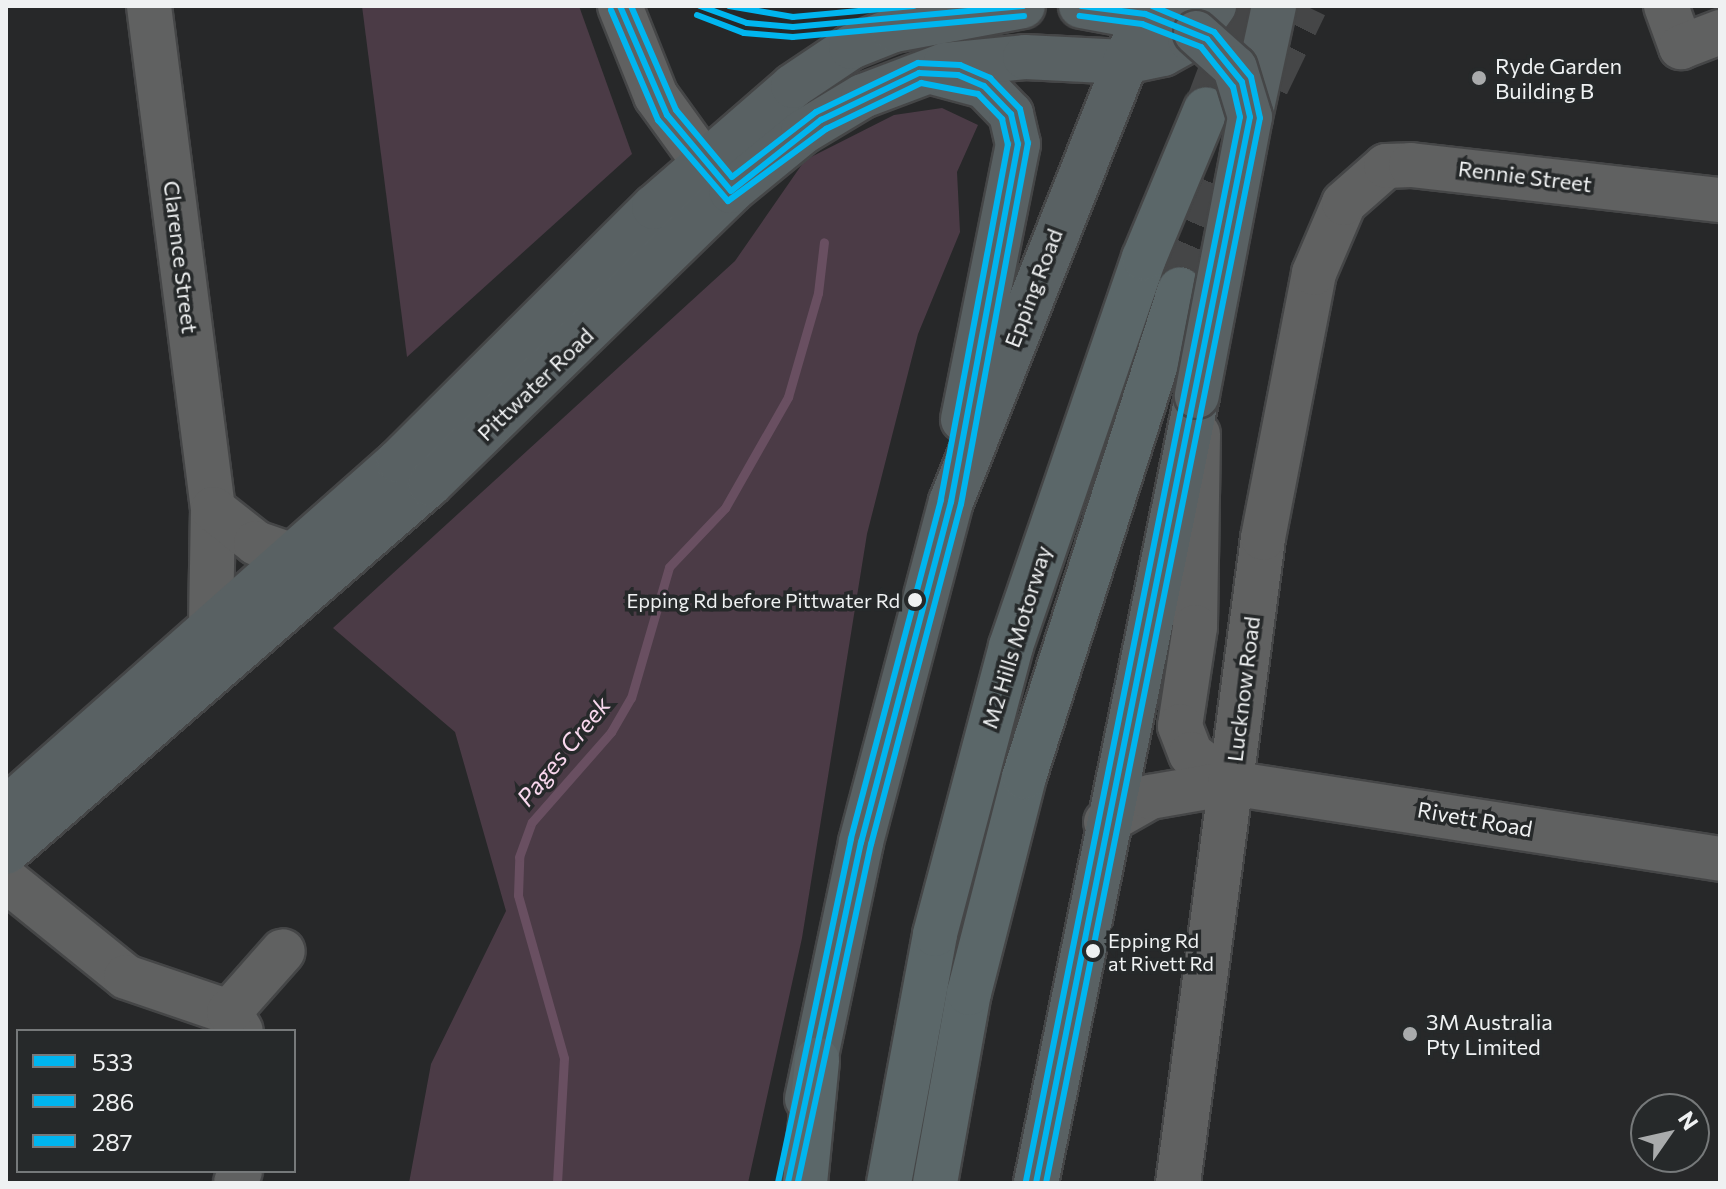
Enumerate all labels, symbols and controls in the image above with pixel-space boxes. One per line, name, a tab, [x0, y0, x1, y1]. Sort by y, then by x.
place label: Ryde Garden Building B	[1495, 52, 1622, 104]
marker: Ryde Garden Building B	[1470, 69, 1488, 87]
street label: Rennie Street	[1457, 155, 1593, 197]
street label: Clarence Street	[159, 179, 203, 335]
street label: Epping Road	[998, 225, 1068, 351]
street label: Pittwater Road	[471, 322, 599, 446]
street label: M2 Hills Motorway	[976, 542, 1056, 732]
place label: Epping Rd before Pittwater Rd	[626, 588, 900, 612]
marker: Epping Rd before Pittwater Rd	[907, 592, 923, 608]
street label: Lucknow Road	[1221, 615, 1265, 763]
water label: Pages Creek	[510, 690, 616, 812]
street label: Rivett Road	[1415, 796, 1535, 842]
place label: Epping Rd at Rivett Rd	[1108, 928, 1214, 975]
marker: Epping Rd at Rivett Rd	[1085, 943, 1101, 959]
place label: 3M Australia Pty Limited	[1426, 1008, 1553, 1060]
marker: 3M Australia Pty Limited	[1401, 1025, 1419, 1043]
legend	[16, 1029, 296, 1173]
text: 533	[92, 1047, 133, 1076]
text: 286	[92, 1087, 134, 1116]
north arrow	[1630, 1093, 1710, 1173]
text: N	[1673, 1106, 1704, 1135]
text: 287	[92, 1127, 132, 1156]

